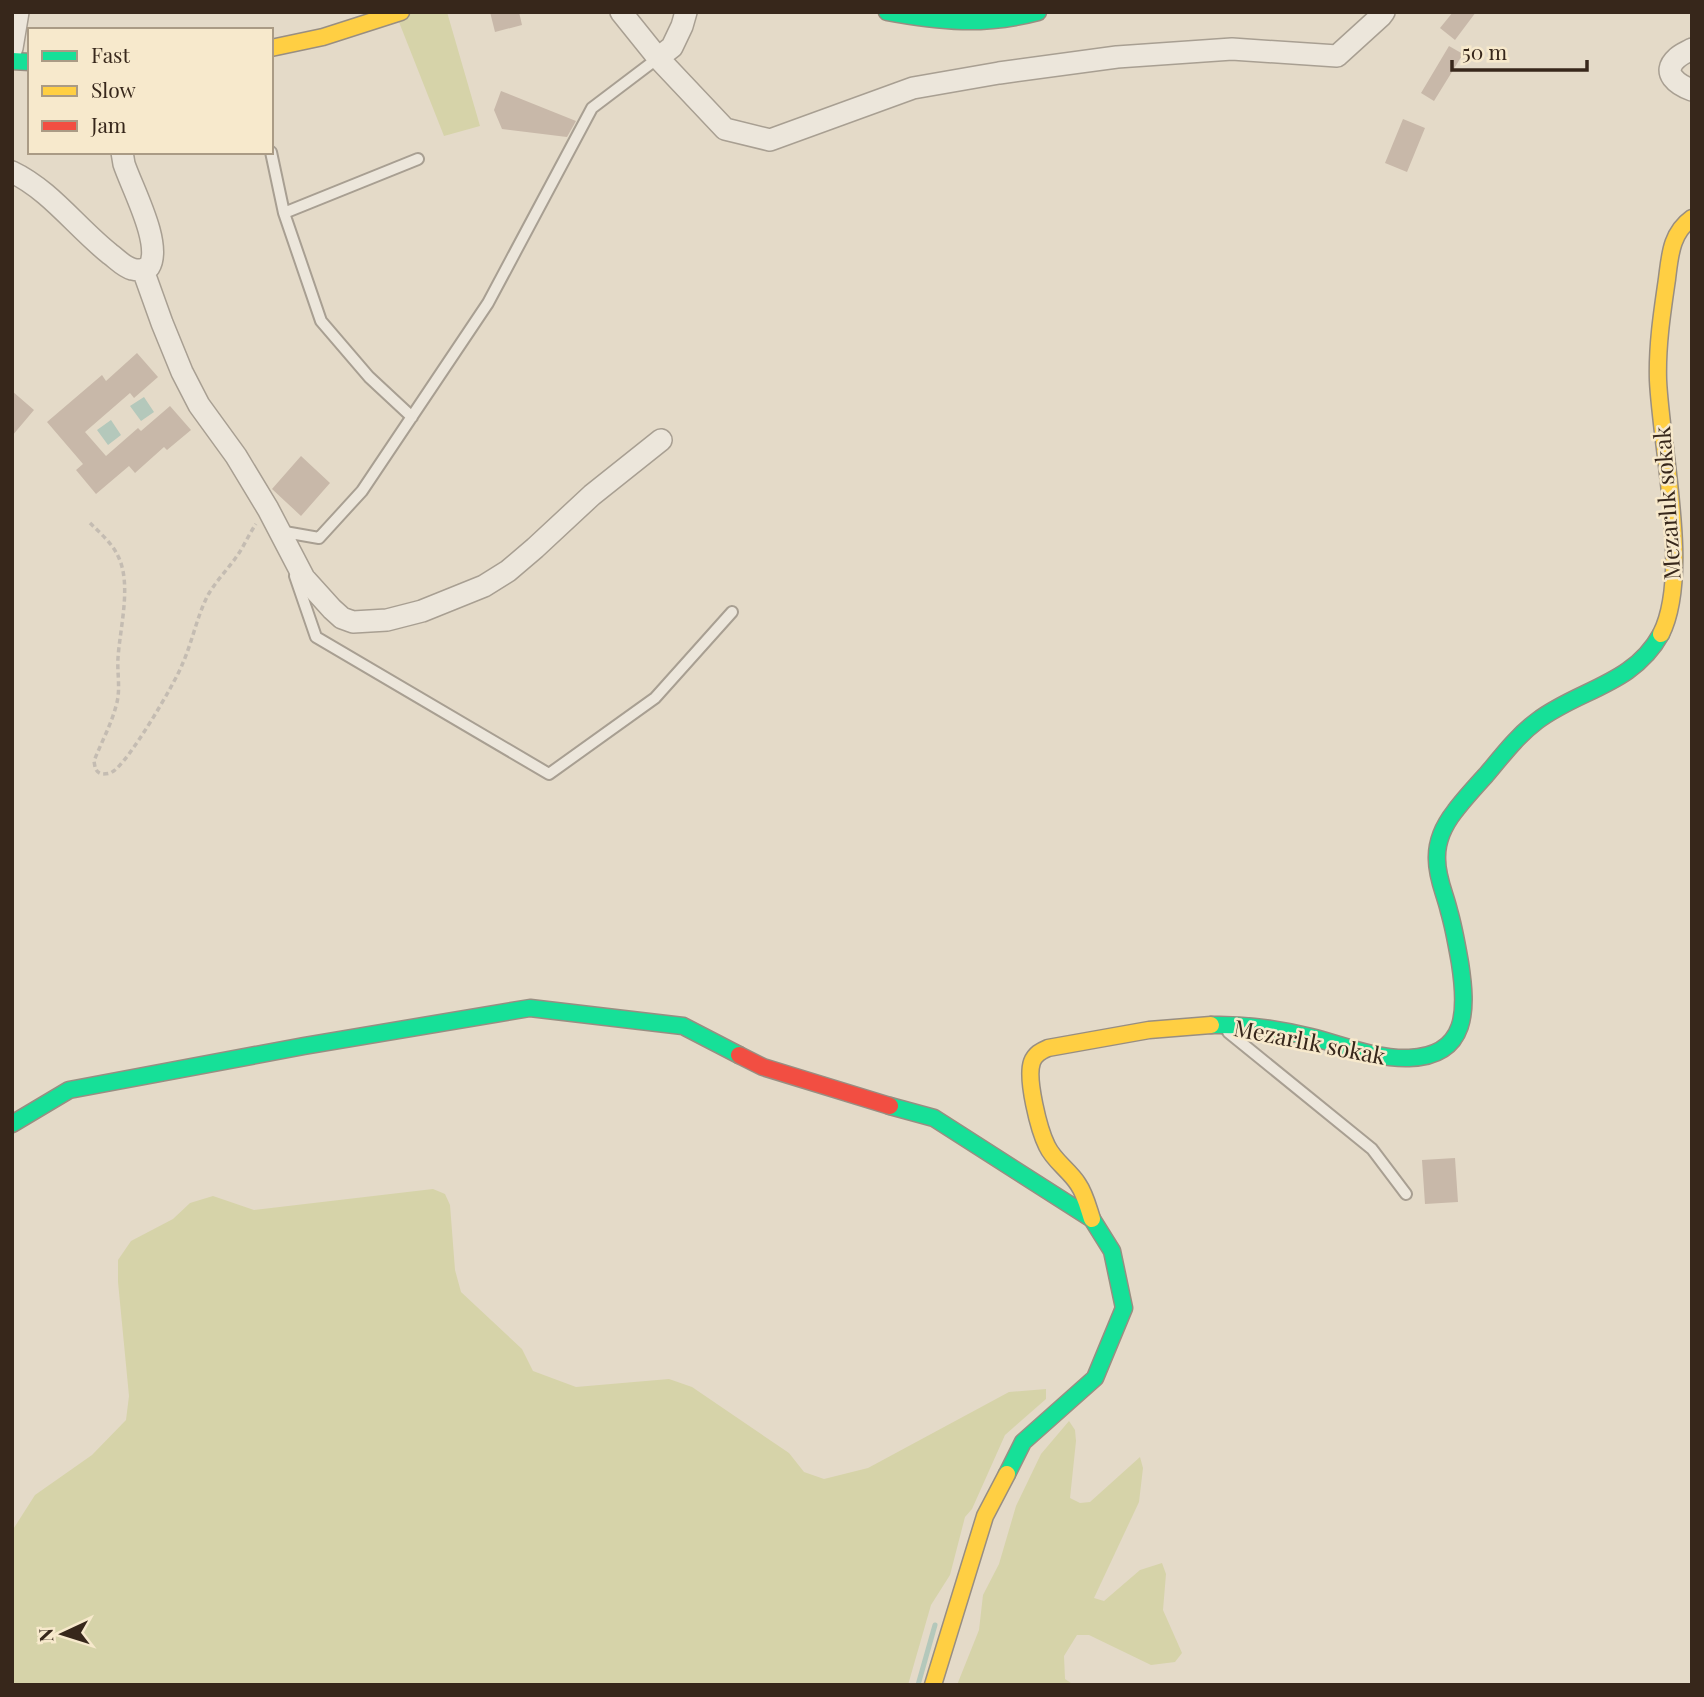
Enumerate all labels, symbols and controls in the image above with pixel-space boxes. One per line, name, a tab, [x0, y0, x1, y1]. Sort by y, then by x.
legend	[28, 28, 273, 154]
scale bar	[1452, 28, 1587, 72]
text: 50 m	[1462, 37, 1508, 65]
text: Fast	[91, 40, 130, 68]
text: Slow	[91, 75, 136, 103]
text: Jam	[90, 110, 127, 138]
street label: Mezarlık sokak	[1645, 425, 1687, 581]
street label: Mezarlık sokak	[1231, 1011, 1389, 1071]
north arrow	[28, 1599, 98, 1669]
text: N	[32, 1627, 58, 1643]

